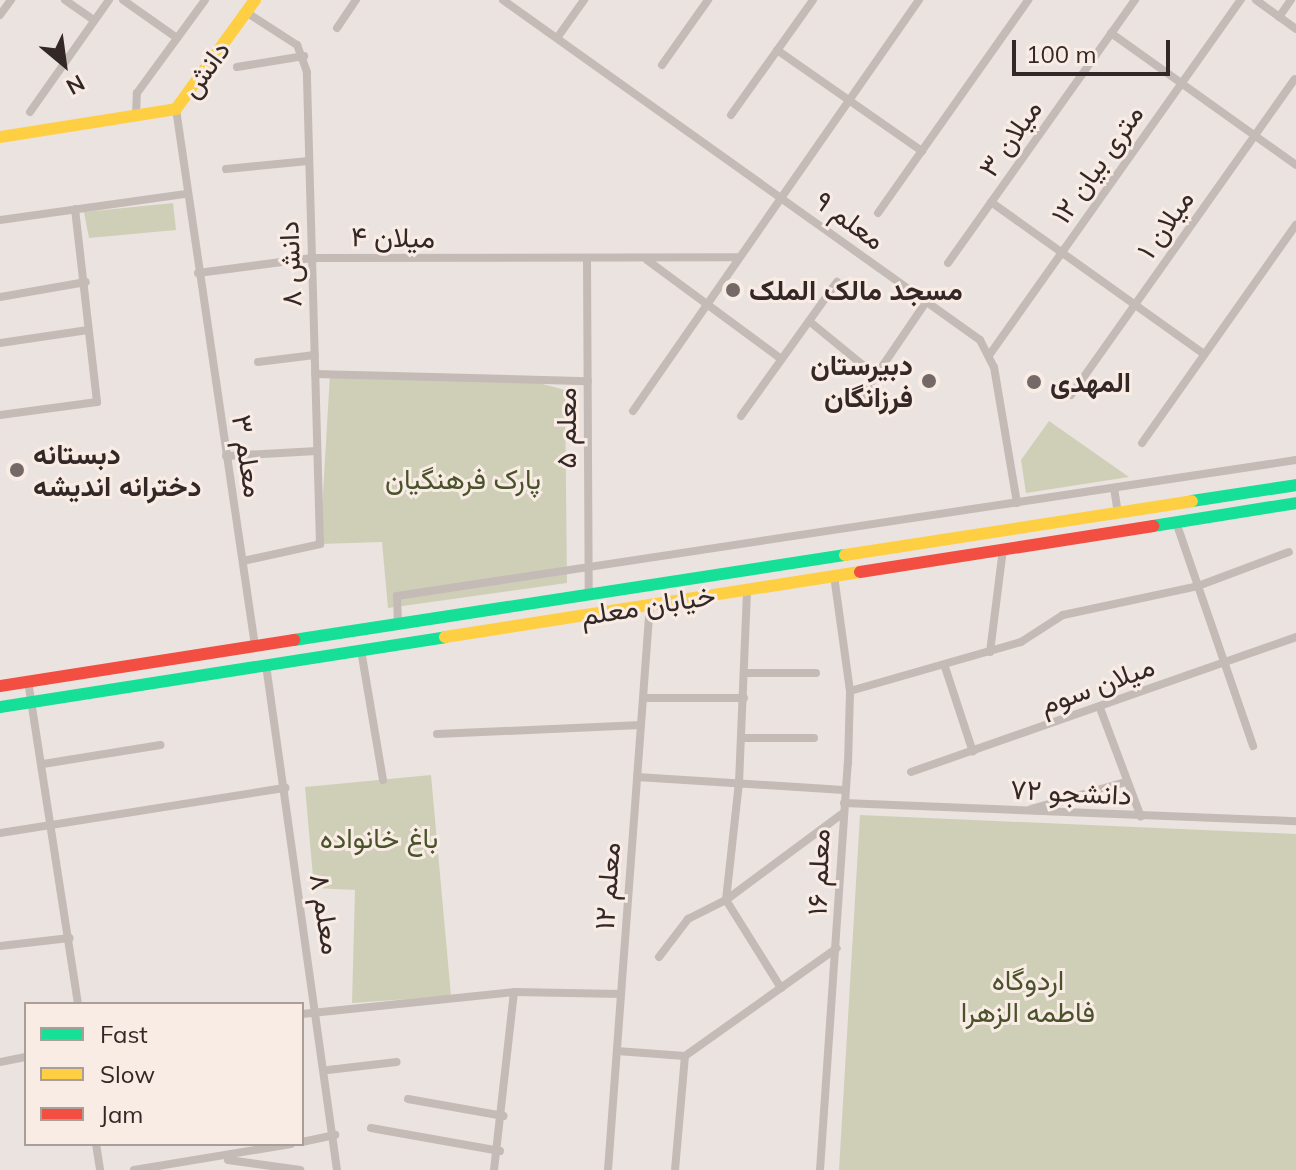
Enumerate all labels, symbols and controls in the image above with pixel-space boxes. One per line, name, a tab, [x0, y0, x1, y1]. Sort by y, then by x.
north arrow	[24, 24, 104, 104]
scale bar	[1016, 24, 1174, 74]
street label: دانش	[173, 34, 237, 104]
text: 100 m	[1026, 39, 1097, 69]
text: N	[62, 69, 90, 101]
street label: میلان ۳	[971, 93, 1049, 183]
street label: ۱۲ متری بیان	[1044, 98, 1150, 230]
street label: معلم ۹	[808, 183, 892, 257]
street label: میلان ۱	[1129, 183, 1201, 265]
street label: میلان ۴	[351, 219, 435, 255]
street label: دانش ۸	[272, 220, 308, 308]
place label: مسجد مالک الملک	[749, 273, 963, 307]
marker: مسجد مالک الملک	[724, 281, 742, 299]
place label: دبیرستان فرزانگان	[810, 348, 913, 414]
place label: المهدی	[1050, 365, 1131, 399]
marker: دبیرستان فرزانگان	[920, 372, 938, 390]
marker: المهدی	[1025, 373, 1043, 391]
street label: معلم ۵	[549, 387, 583, 469]
street label: معلم ۳	[225, 412, 271, 500]
place label: دبستانه دخترانه اندیشه	[33, 437, 201, 503]
marker: دبستانه دخترانه اندیشه	[8, 461, 26, 479]
park label: پارک فرهنگیان	[385, 462, 541, 496]
street label: خیابان معلم	[578, 578, 718, 632]
street label: میلان سوم	[1035, 649, 1159, 721]
street label: دانشجو ۷۲	[1009, 772, 1133, 812]
park label: باغ خانواده	[320, 821, 438, 855]
street label: معلم ۱۶	[800, 828, 836, 916]
street label: معلم ۱۲	[587, 841, 627, 931]
street label: معلم ۸	[303, 871, 349, 957]
park label: اردوگاه فاطمه الزهرا	[961, 963, 1095, 1029]
legend	[24, 1002, 304, 1146]
text: Fast	[100, 1019, 148, 1049]
text: Slow	[100, 1059, 155, 1089]
text: Jam	[100, 1099, 143, 1129]

